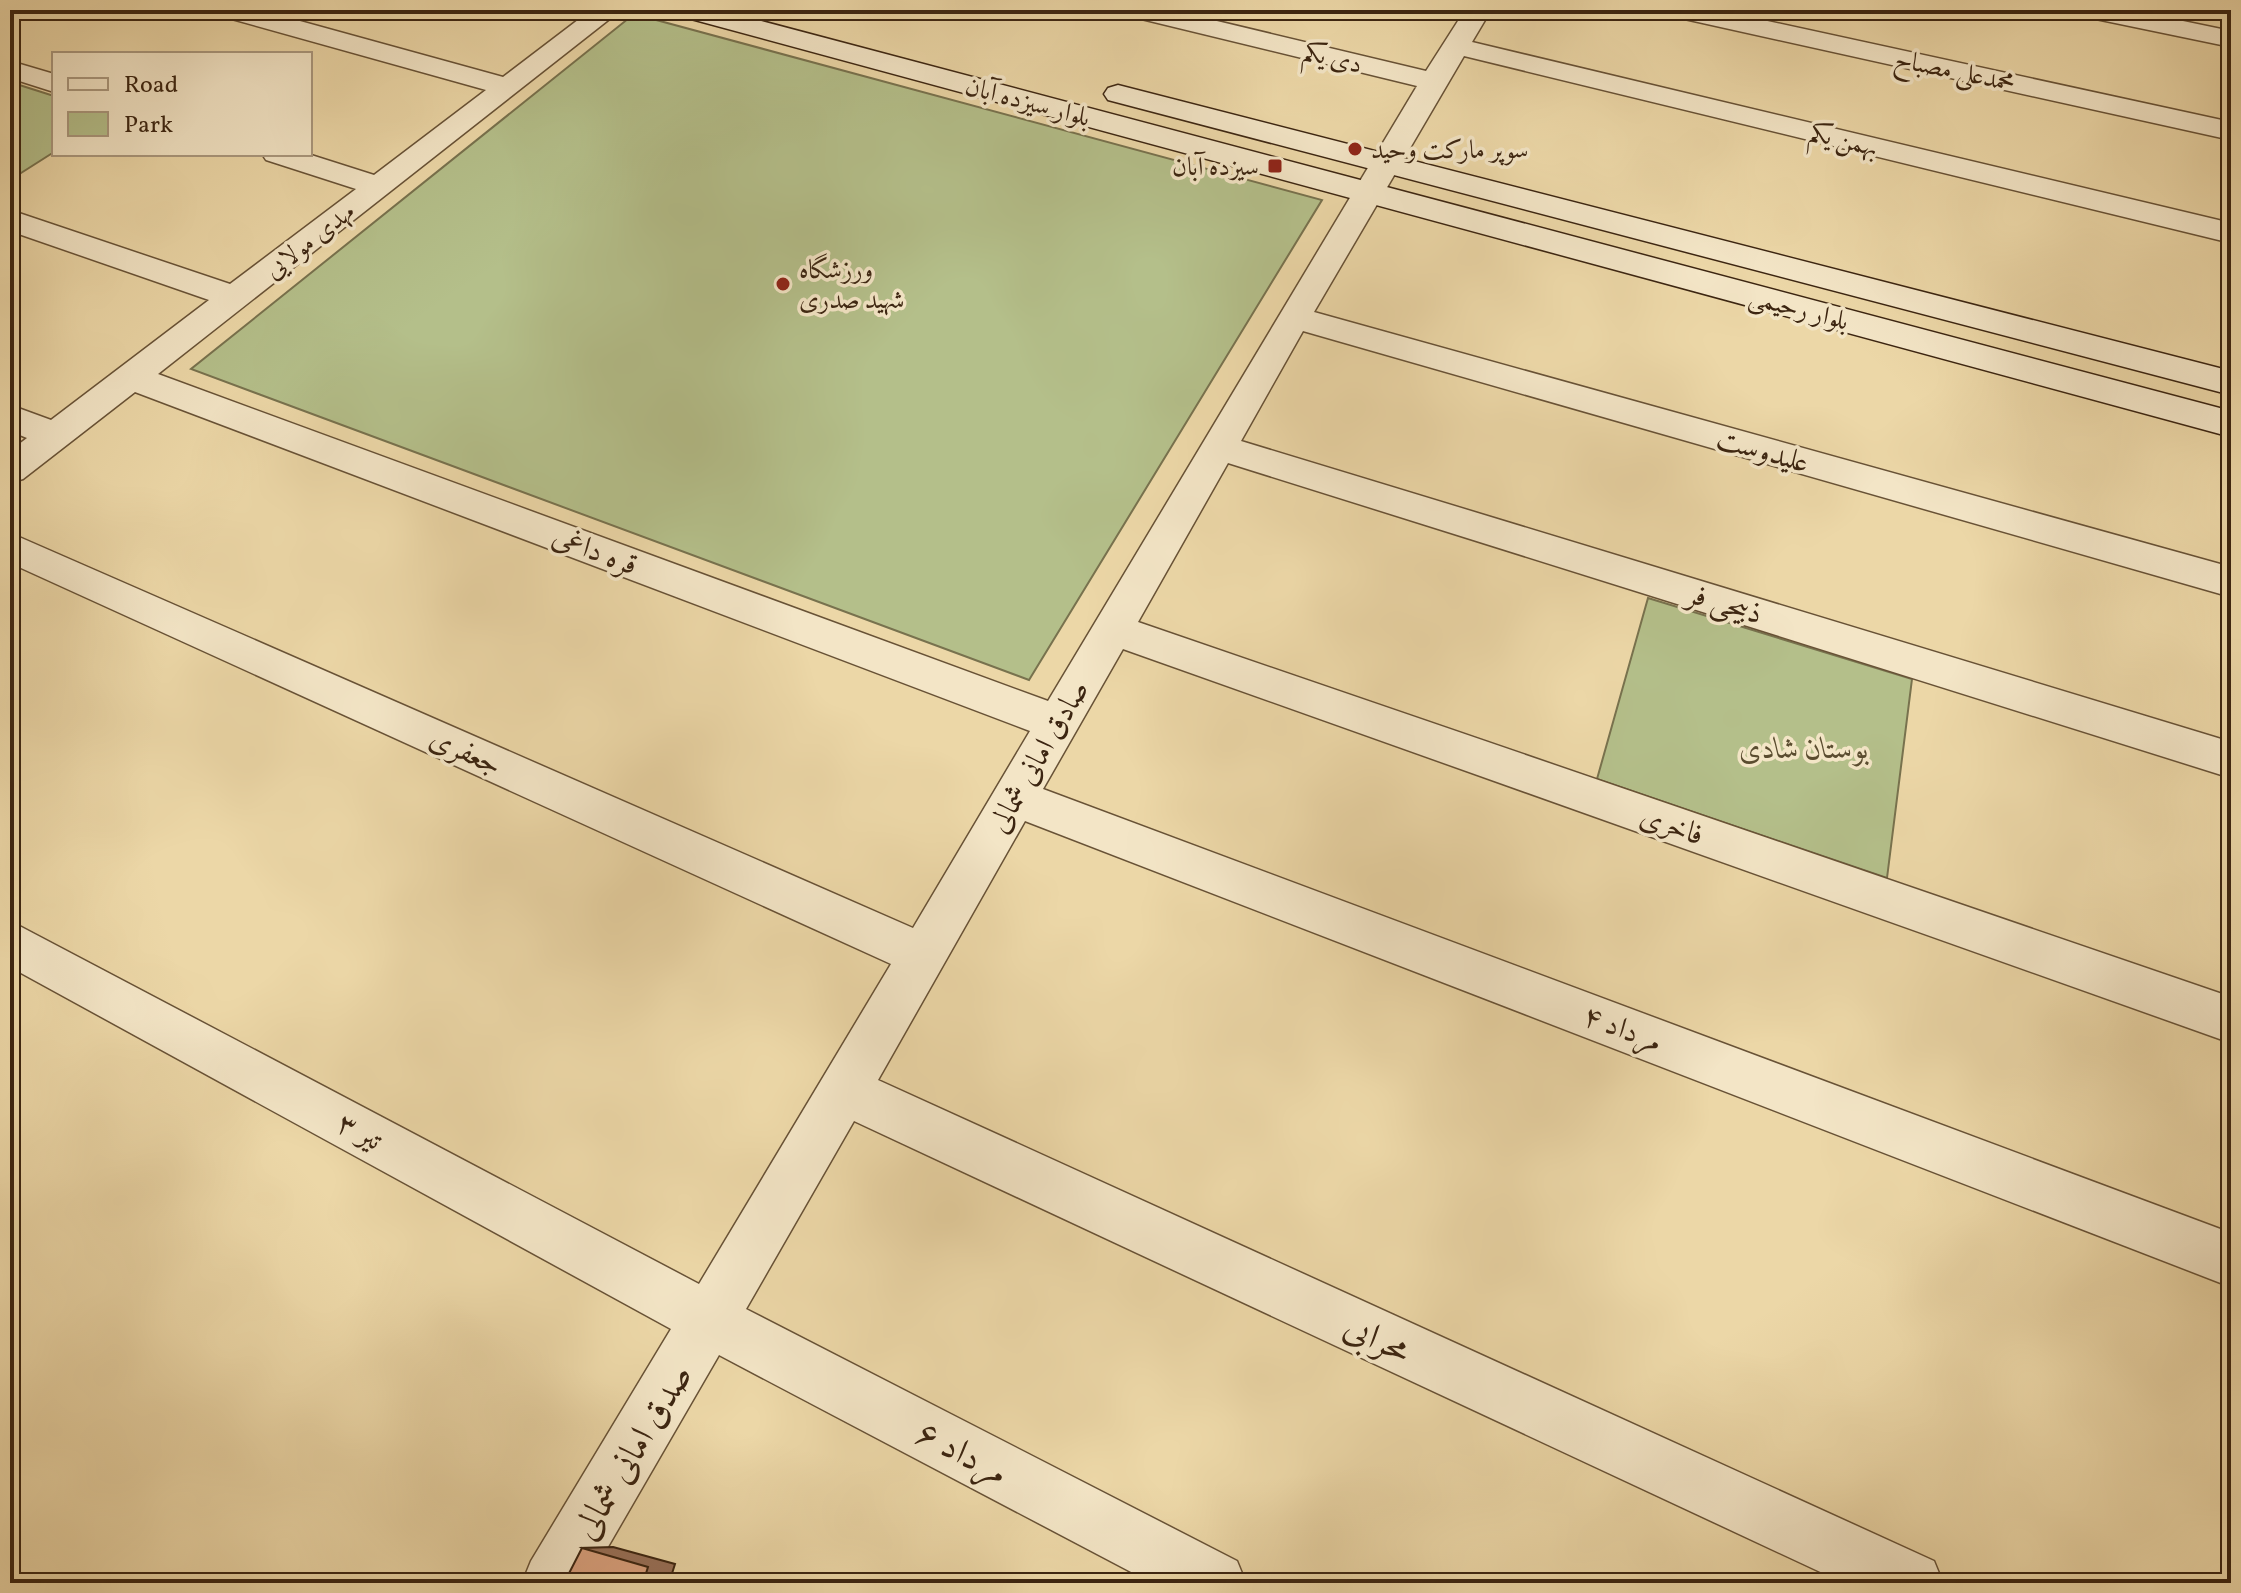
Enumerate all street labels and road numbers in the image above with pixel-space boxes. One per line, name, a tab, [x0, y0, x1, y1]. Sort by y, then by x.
street label: دی یکم	[1298, 34, 1366, 88]
street label: محمدعلی مصباح	[1890, 42, 2018, 106]
street label: بلوار سیزده آبان	[961, 69, 1094, 137]
street label: بهمن یکم	[1804, 115, 1882, 172]
street label: مهدی مولایی	[257, 195, 363, 288]
street label: بلوار رحیمی	[1745, 279, 1852, 341]
street label: علیدوست	[1711, 419, 1814, 485]
street label: قره داغی	[545, 516, 643, 587]
street label: ذبیحی فر	[1679, 573, 1767, 636]
street label: صادق امانی شمالی	[979, 673, 1101, 841]
street label: جعفری	[422, 718, 508, 787]
street label: فاخری	[1634, 796, 1709, 857]
street label: مرداد ۴	[1577, 996, 1668, 1064]
street label: تیر ۳	[329, 1103, 389, 1162]
street label: محرابی	[1335, 1304, 1418, 1378]
street label: صدق امانی شمالی	[562, 1356, 707, 1550]
street label: مرداد ۶	[906, 1409, 1016, 1500]

